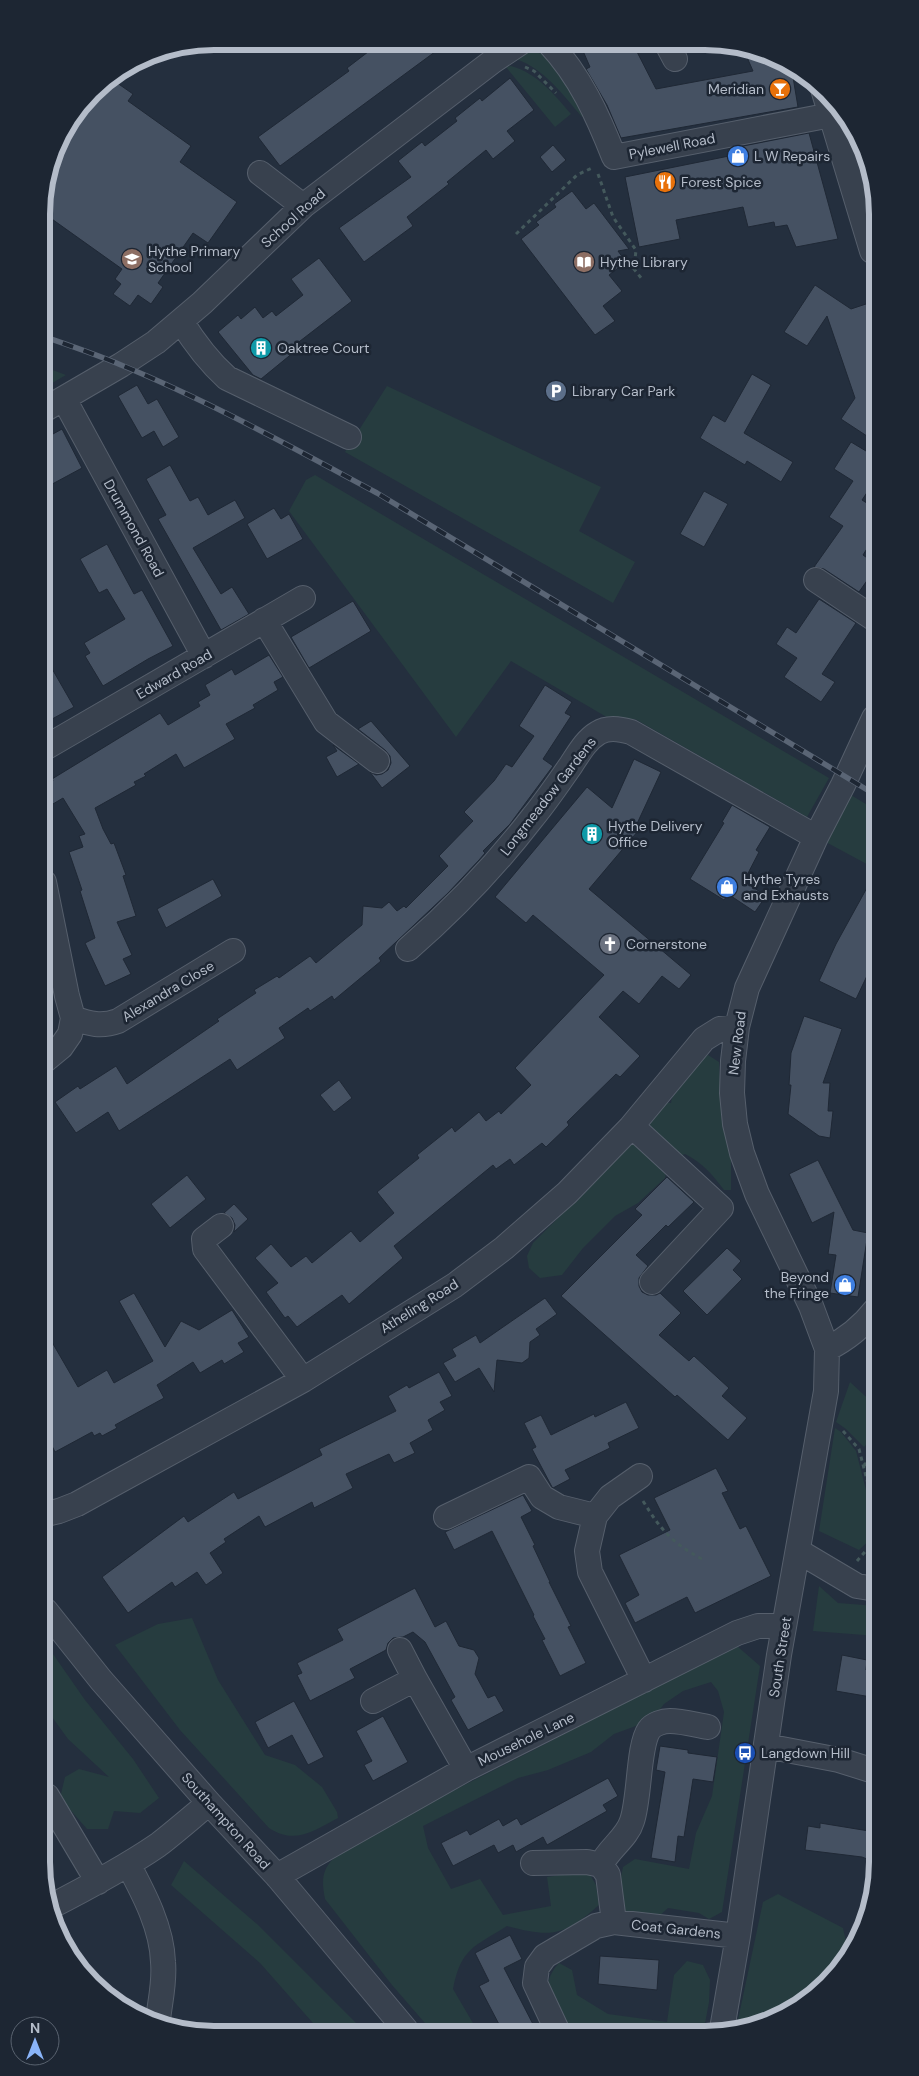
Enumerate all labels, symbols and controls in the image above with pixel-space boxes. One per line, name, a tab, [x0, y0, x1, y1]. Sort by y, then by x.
bar icon: Meridian	[768, 77, 792, 101]
place label: Meridian	[708, 80, 764, 98]
street label: Pylewell Road	[627, 129, 717, 163]
shop icon: L W Repairs	[726, 144, 750, 168]
place label: L W Repairs	[754, 147, 830, 165]
restaurant icon: Forest Spice	[653, 170, 677, 194]
place label: Forest Spice	[681, 173, 762, 191]
street label: School Road	[257, 184, 329, 252]
place label: Hythe Primary School	[148, 242, 240, 276]
school or university icon: Hythe Primary School	[120, 247, 144, 271]
library icon: Hythe Library	[572, 250, 596, 274]
place label: Hythe Library	[600, 253, 688, 271]
building icon: Oaktree Court	[249, 336, 273, 360]
place label: Oaktree Court	[277, 339, 370, 357]
parking icon: Library Car Park	[544, 379, 568, 403]
place label: Library Car Park	[572, 382, 675, 400]
street label: Drummond Road	[100, 476, 168, 580]
street label: Edward Road	[133, 645, 215, 703]
street label: Longmeadow Gardens	[496, 733, 600, 859]
place label: Hythe Delivery Office	[608, 817, 703, 851]
building icon: Hythe Delivery Office	[580, 822, 604, 846]
place label: Hythe Tyres and Exhausts	[743, 870, 829, 904]
shop icon: Hythe Tyres and Exhausts	[715, 875, 739, 899]
church icon: Cornerstone	[598, 932, 622, 956]
place label: Cornerstone	[626, 935, 707, 953]
street label: Alexandra Close	[119, 956, 217, 1026]
street label: New Road	[724, 1010, 750, 1076]
place label: Beyond the Fringe	[764, 1268, 829, 1302]
shop icon: Beyond the Fringe	[833, 1273, 857, 1297]
street label: Atheling Road	[377, 1275, 461, 1337]
street label: South Street	[765, 1615, 795, 1699]
street label: Mousehole Lane	[475, 1708, 577, 1770]
bus stop icon: Langdown Hill	[733, 1741, 757, 1765]
place label: Langdown Hill	[761, 1744, 850, 1762]
street label: Southampton Road	[178, 1769, 274, 1873]
street label: Coat Gardens	[630, 1915, 722, 1943]
north arrow	[10, 2016, 60, 2066]
text: N	[30, 2019, 40, 2037]

